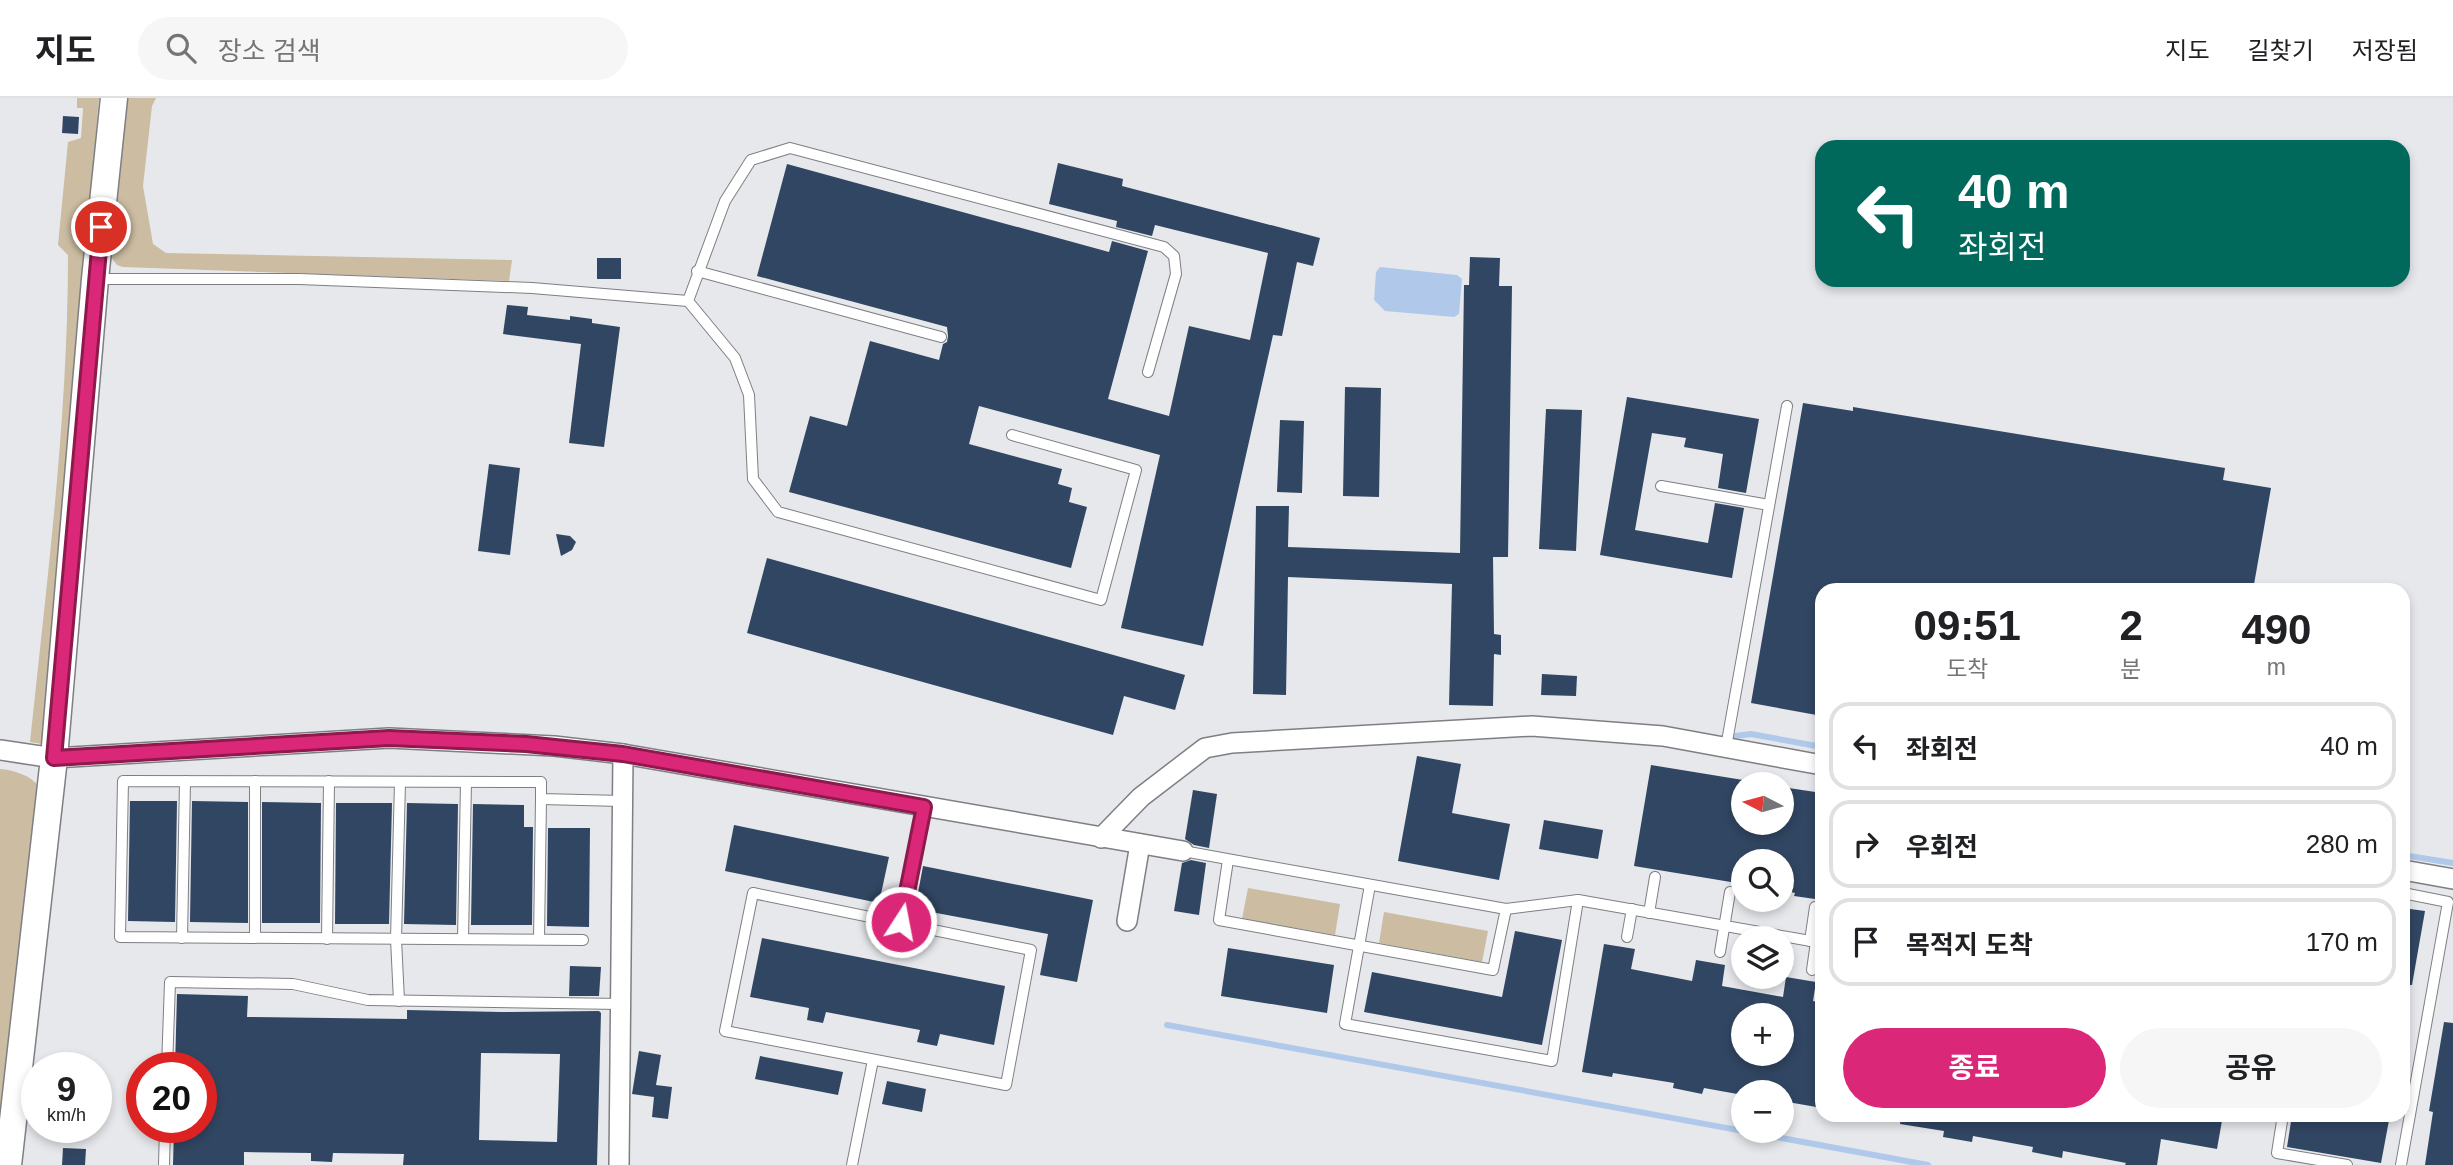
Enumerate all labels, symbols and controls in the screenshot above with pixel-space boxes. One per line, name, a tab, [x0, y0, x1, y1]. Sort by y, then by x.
search box	[138, 17, 628, 80]
icon: search	[162, 29, 200, 67]
text: 지도	[35, 32, 96, 69]
text: 장소 검색	[218, 36, 321, 66]
text: 지도	[2165, 37, 2210, 64]
text: 길찾기	[2248, 37, 2314, 64]
text: 저장됨	[2352, 37, 2418, 64]
text: 40 m	[1958, 164, 2070, 218]
icon: left	[1843, 168, 1934, 259]
pin	[71, 197, 131, 257]
icon: arrive	[82, 208, 120, 246]
text: 좌회전	[1958, 229, 2046, 265]
text: 09:51	[1914, 602, 2021, 649]
text: 2	[2119, 602, 2143, 649]
text: 490	[2241, 606, 2311, 653]
text: m	[2267, 654, 2286, 680]
text: 도착	[1946, 656, 1988, 682]
text: 분	[2121, 656, 2142, 682]
icon: left	[1847, 727, 1885, 765]
text: 40 m	[2320, 731, 2378, 761]
text: 좌회전	[1906, 734, 1978, 764]
north arrow	[1731, 772, 1794, 835]
map controls	[1731, 772, 1794, 1143]
icon: right	[1847, 825, 1885, 863]
text: 280 m	[2306, 829, 2378, 859]
text: 우회전	[1906, 832, 1978, 862]
button: search	[1731, 849, 1794, 912]
position arrow	[864, 885, 938, 959]
icon: arrive	[1847, 923, 1885, 961]
button: layers	[1731, 926, 1794, 989]
text: 170 m	[2306, 927, 2378, 957]
text: 목적지 도착	[1906, 930, 2033, 960]
button: +	[1731, 1003, 1794, 1066]
button: 종료	[1843, 1028, 2106, 1108]
button: 공유	[2120, 1028, 2382, 1108]
speed limit sign: 20	[126, 1052, 217, 1143]
text: 9	[57, 1069, 76, 1108]
button: −	[1731, 1080, 1794, 1143]
text: km/h	[47, 1105, 86, 1125]

